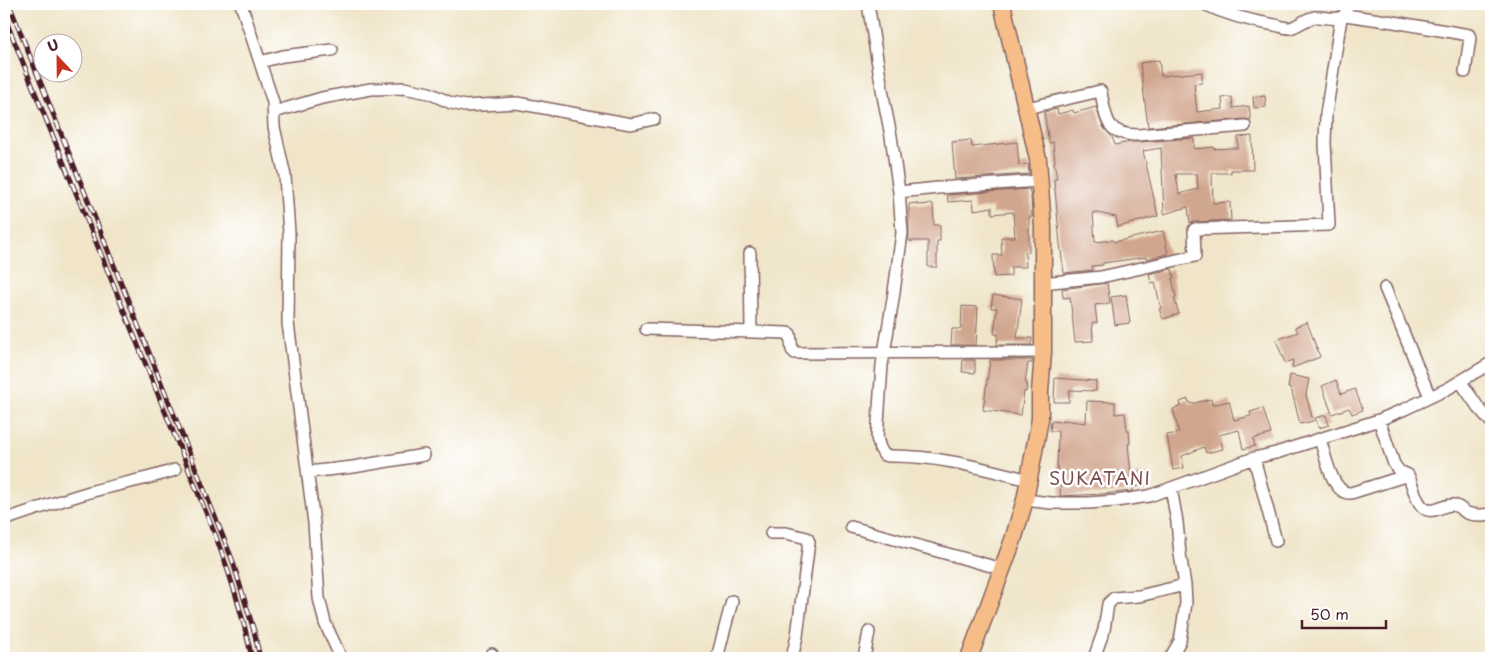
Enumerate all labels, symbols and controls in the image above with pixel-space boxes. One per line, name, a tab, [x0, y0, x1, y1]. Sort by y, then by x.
north arrow	[32, 32, 82, 82]
text: U	[44, 34, 62, 57]
district label: SUKATANI	[1049, 464, 1151, 491]
scale bar	[1302, 597, 1386, 629]
text: 50 m	[1310, 602, 1349, 625]

